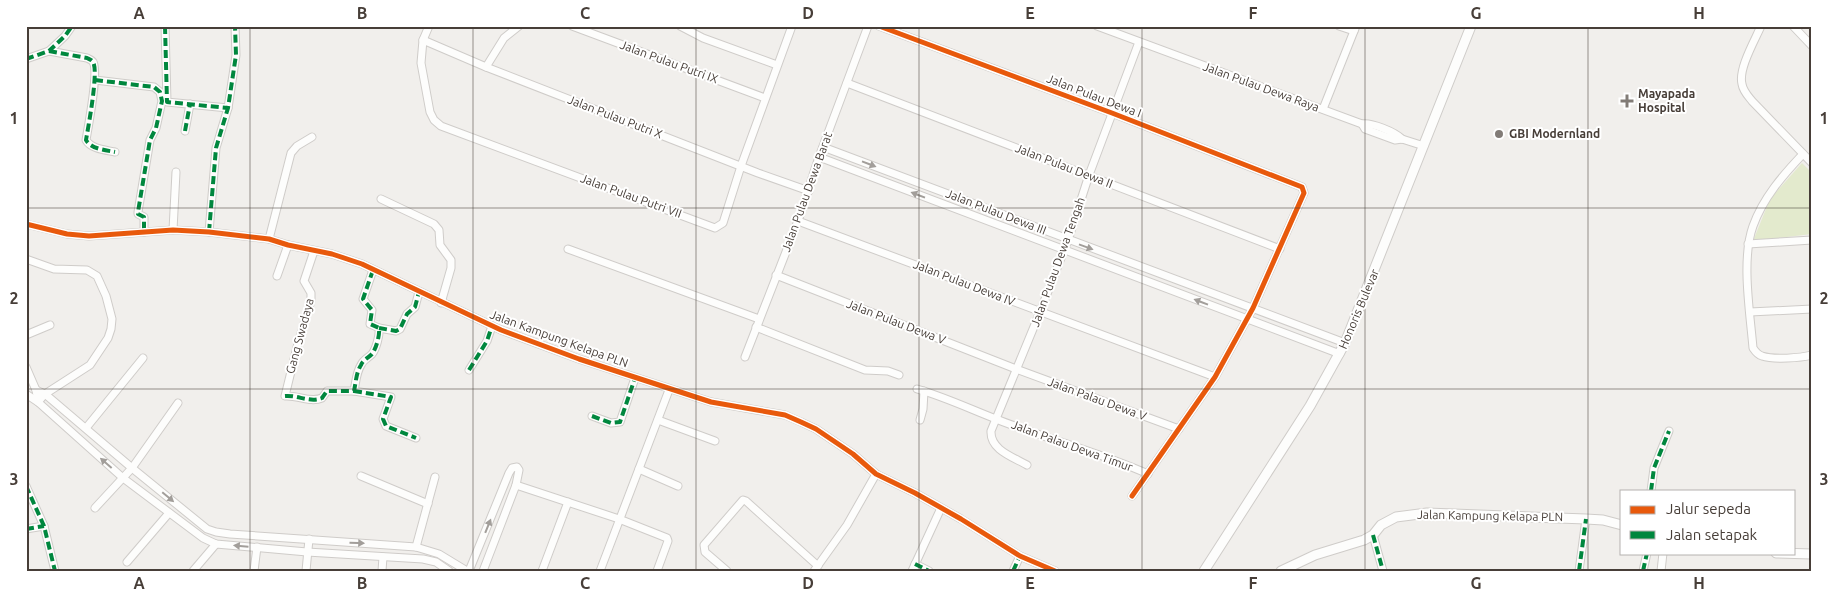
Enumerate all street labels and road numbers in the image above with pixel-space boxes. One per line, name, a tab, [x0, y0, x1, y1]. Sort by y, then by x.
street label: Jalan Pulau Putri IX	[618, 38, 721, 86]
street label: Jalan Pulau Dewa Raya	[1201, 59, 1321, 114]
street label: Jalan Pulau Dewa I	[1045, 71, 1143, 120]
street label: Jalan Pulau Putri X	[566, 92, 665, 141]
street label: Jalan Pulau Dewa Barat	[779, 130, 834, 253]
street label: Jalan Pulau Dewa II	[1014, 141, 1115, 190]
street label: Jalan Pulau Putri VII	[579, 171, 684, 220]
street label: Jalan Pulau Dewa III	[944, 186, 1048, 237]
street label: Jalan Pulau Dewa Tengah	[1028, 195, 1087, 328]
street label: Jalan Pulau Dewa IV	[911, 257, 1017, 308]
street label: Honoris Bulevar	[1336, 267, 1381, 351]
street label: Gang Swadaya	[283, 297, 316, 375]
street label: Jalan Pulau Dewa V	[845, 297, 948, 347]
street label: Jalan Kampung Kelapa PLN	[488, 307, 630, 370]
street label: Jalan Palau Dewa V	[1046, 375, 1149, 423]
street label: Jalan Palau Dewa Timur	[1010, 418, 1135, 474]
street label: Jalan Kampung Kelapa PLN	[1417, 508, 1563, 523]

